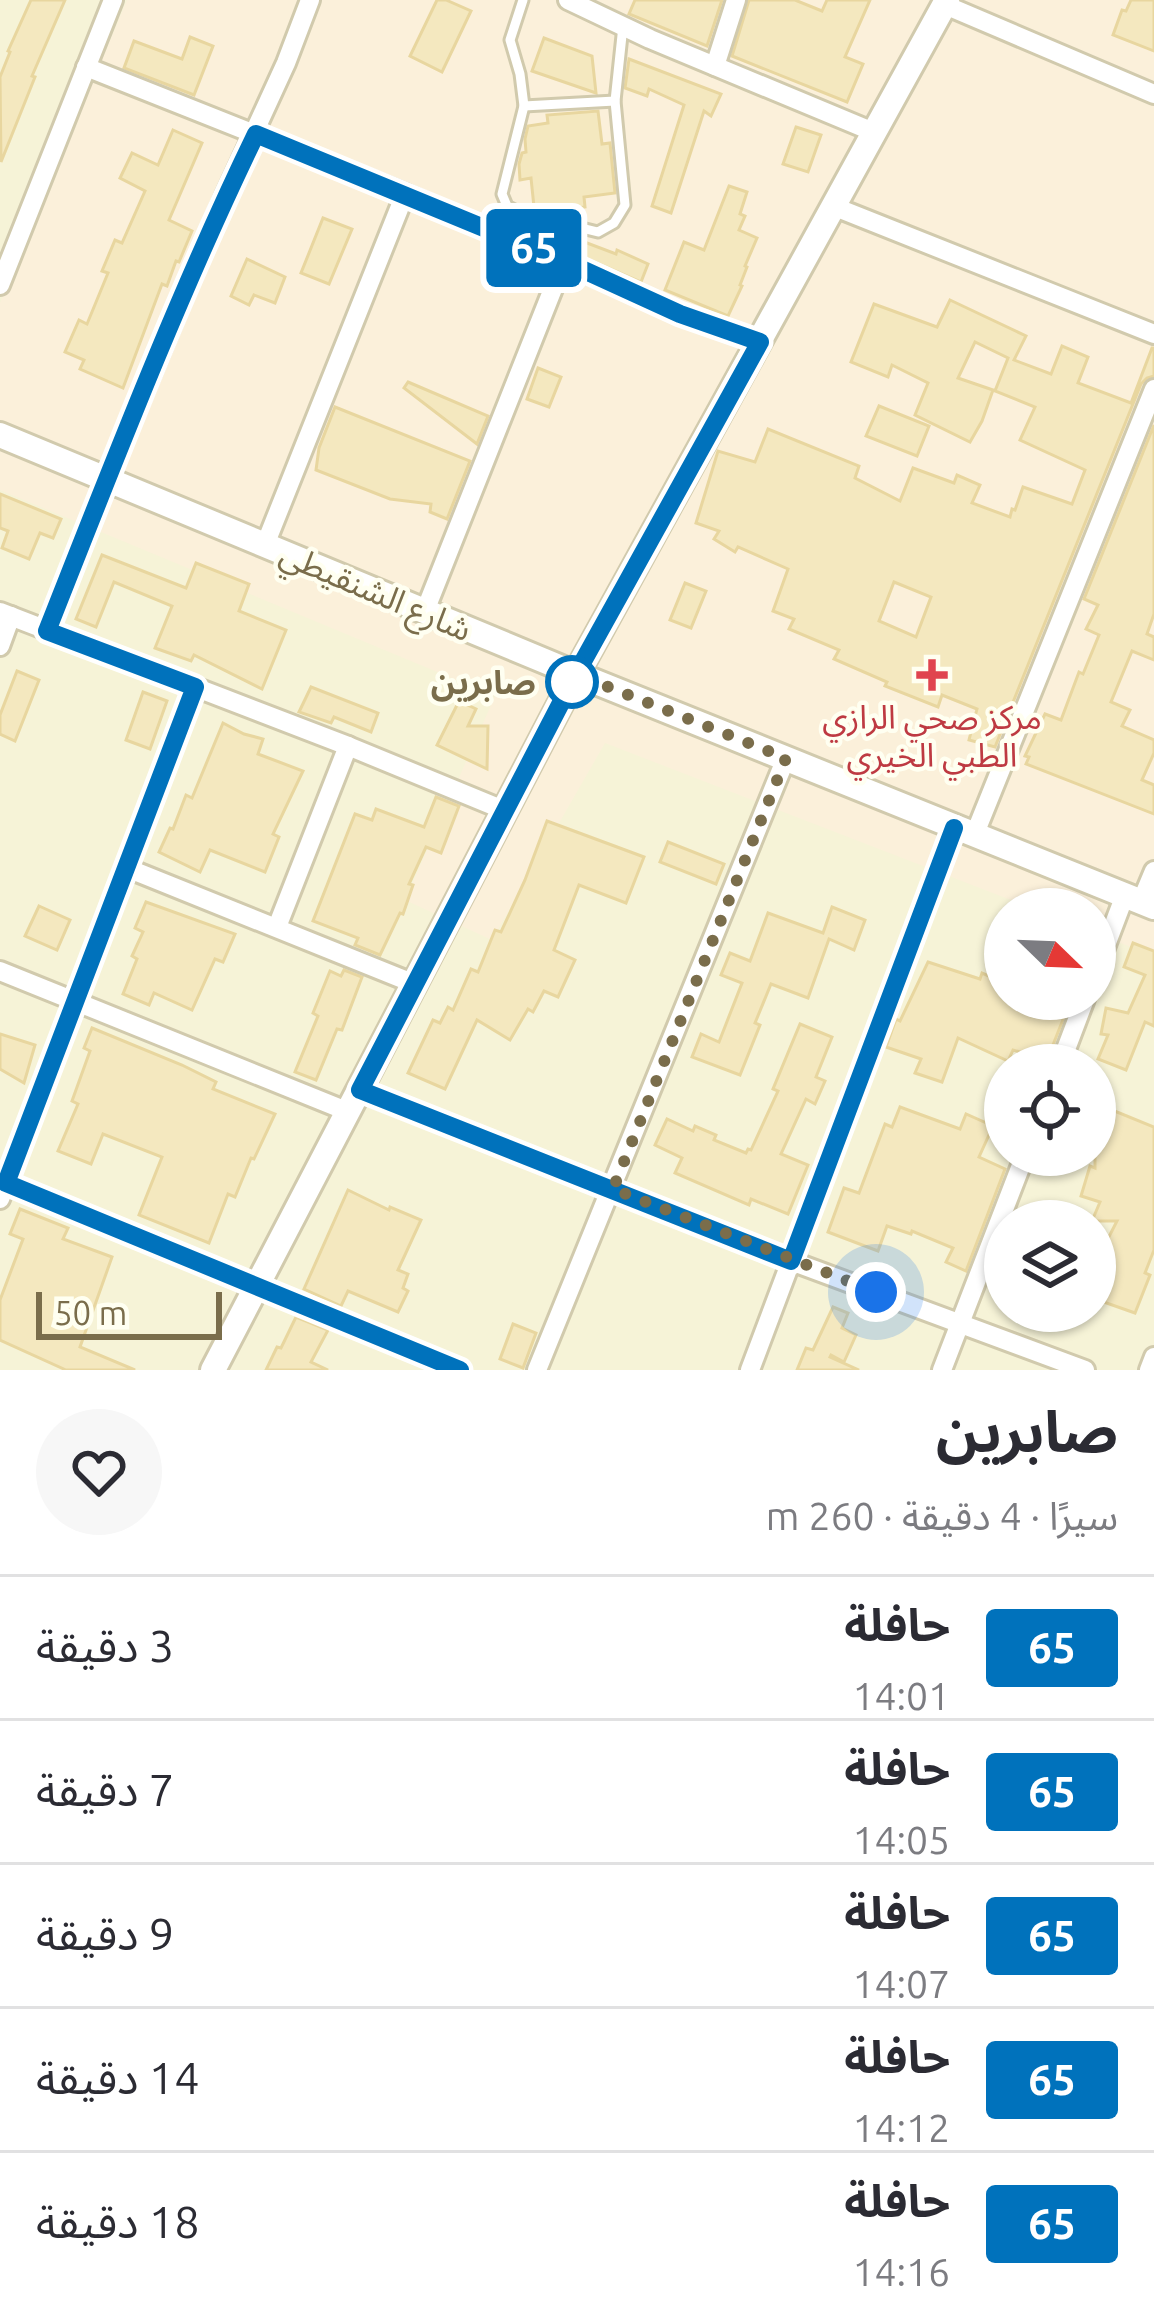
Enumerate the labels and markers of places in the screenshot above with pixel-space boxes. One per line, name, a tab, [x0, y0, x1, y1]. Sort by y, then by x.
marker: صابرين	[547, 657, 597, 707]
marker: مركز صحي الرازي الطبي الخيري	[916, 659, 948, 691]
place label: صابرين	[431, 663, 536, 702]
place label: مركز صحي الرازي الطبي الخيري	[822, 698, 1042, 781]

